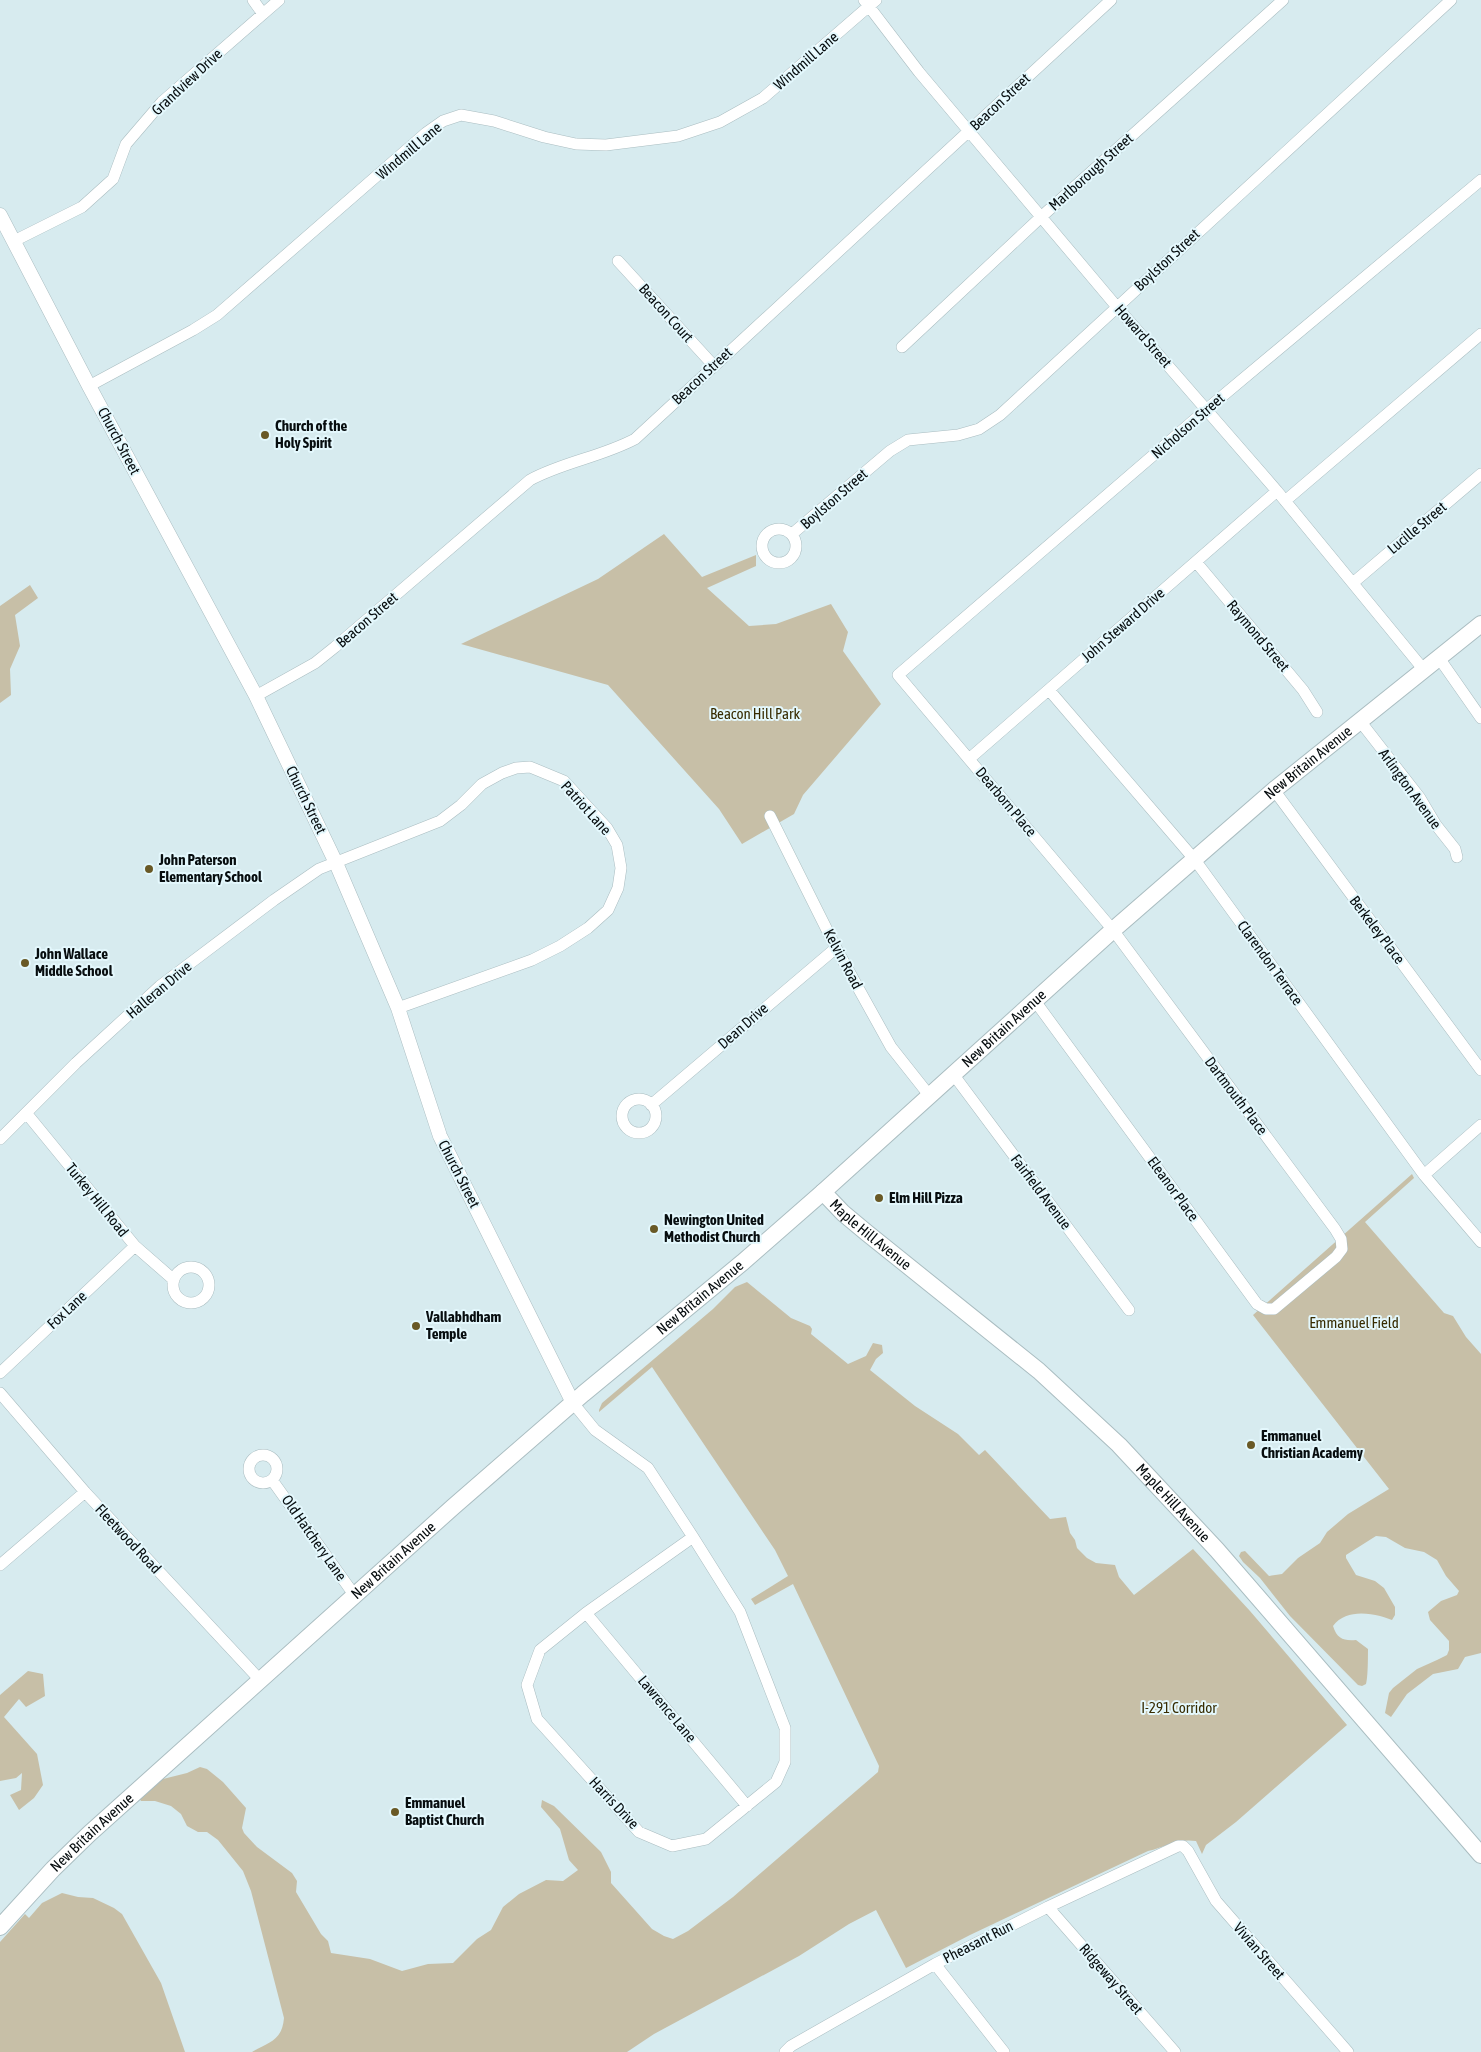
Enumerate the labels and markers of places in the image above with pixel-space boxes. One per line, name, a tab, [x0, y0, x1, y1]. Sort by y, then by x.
place label: Church of the Holy Spirit	[275, 417, 347, 451]
marker: Church of the Holy Spirit	[259, 429, 271, 441]
place label: John Paterson Elementary School	[158, 851, 263, 885]
marker: John Paterson Elementary School	[143, 863, 155, 875]
place label: John Wallace Middle School	[34, 945, 114, 979]
marker: John Wallace Middle School	[19, 957, 31, 969]
place label: Elm Hill Pizza	[889, 1189, 963, 1206]
marker: Elm Hill Pizza	[873, 1192, 885, 1204]
place label: Newington United Methodist Church	[664, 1211, 764, 1245]
marker: Newington United Methodist Church	[648, 1223, 660, 1235]
place label: Vallabhdham Temple	[425, 1308, 502, 1342]
marker: Vallabhdham Temple	[410, 1320, 422, 1332]
place label: Emmanuel Christian Academy	[1261, 1427, 1364, 1461]
marker: Emmanuel Christian Academy	[1245, 1439, 1257, 1451]
place label: Emmanuel Baptist Church	[405, 1794, 484, 1828]
marker: Emmanuel Baptist Church	[389, 1806, 401, 1818]

